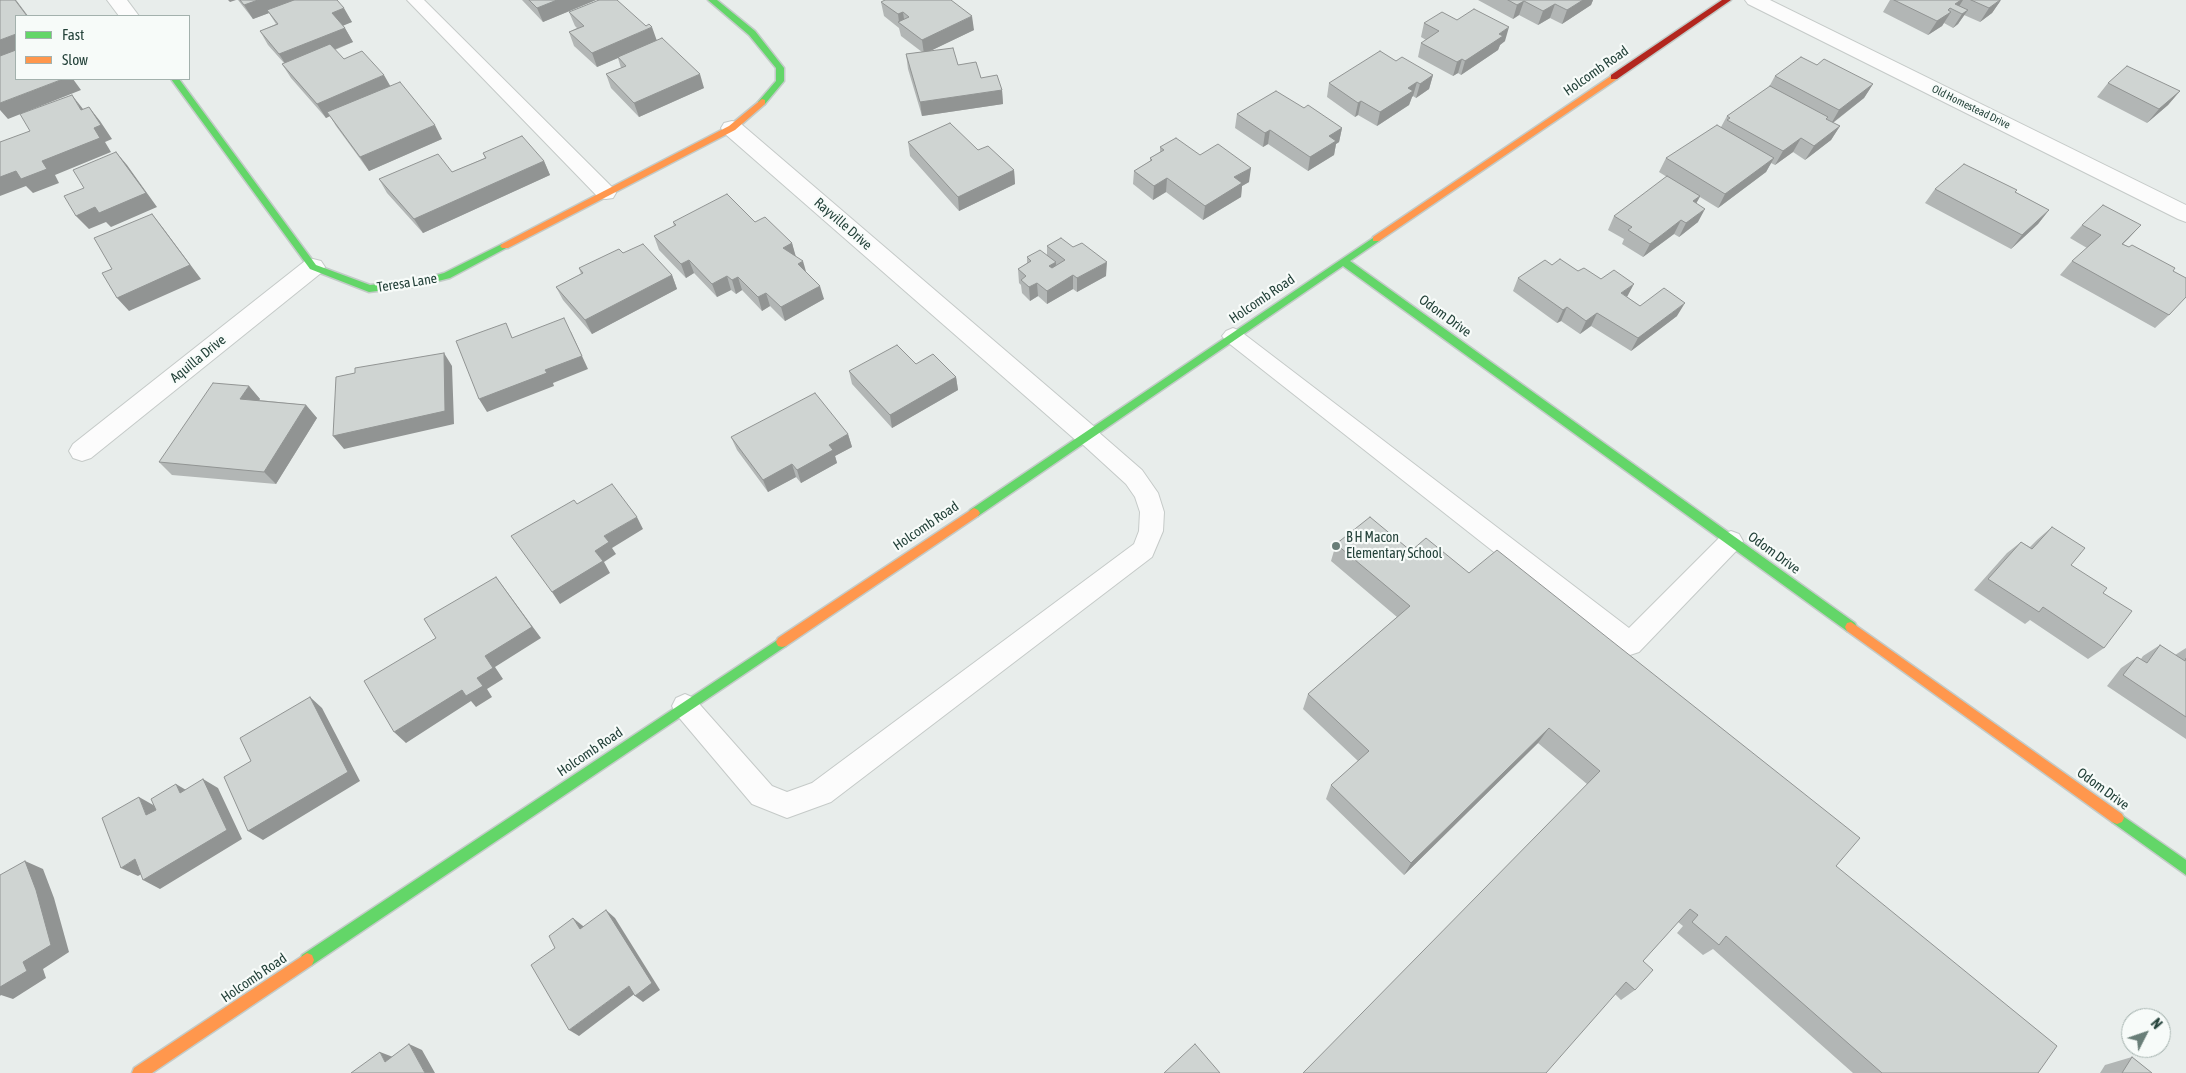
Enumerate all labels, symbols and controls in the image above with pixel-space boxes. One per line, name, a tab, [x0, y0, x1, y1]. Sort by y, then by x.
legend	[15, 15, 190, 80]
text: Fast	[62, 26, 84, 43]
street label: Holcomb Road	[1560, 42, 1632, 100]
text: Slow	[62, 51, 88, 68]
street label: Old Homestead Drive	[1930, 82, 2012, 132]
street label: Rayville Drive	[811, 194, 875, 254]
street label: Teresa Lane	[376, 270, 438, 296]
street label: Holcomb Road	[1226, 271, 1298, 327]
street label: Odom Drive	[1416, 291, 1474, 341]
street label: Aquilla Drive	[167, 332, 229, 386]
street label: Holcomb Road	[890, 498, 962, 554]
street label: Odom Drive	[1745, 528, 1803, 578]
place label: B H Macon Elementary School	[1346, 530, 1442, 562]
marker: B H Macon Elementary School	[1330, 540, 1342, 552]
street label: Holcomb Road	[554, 724, 626, 780]
street label: Odom Drive	[2074, 764, 2132, 814]
street label: Holcomb Road	[218, 950, 290, 1006]
north arrow	[2121, 1008, 2171, 1058]
text: N	[2148, 1015, 2165, 1032]

